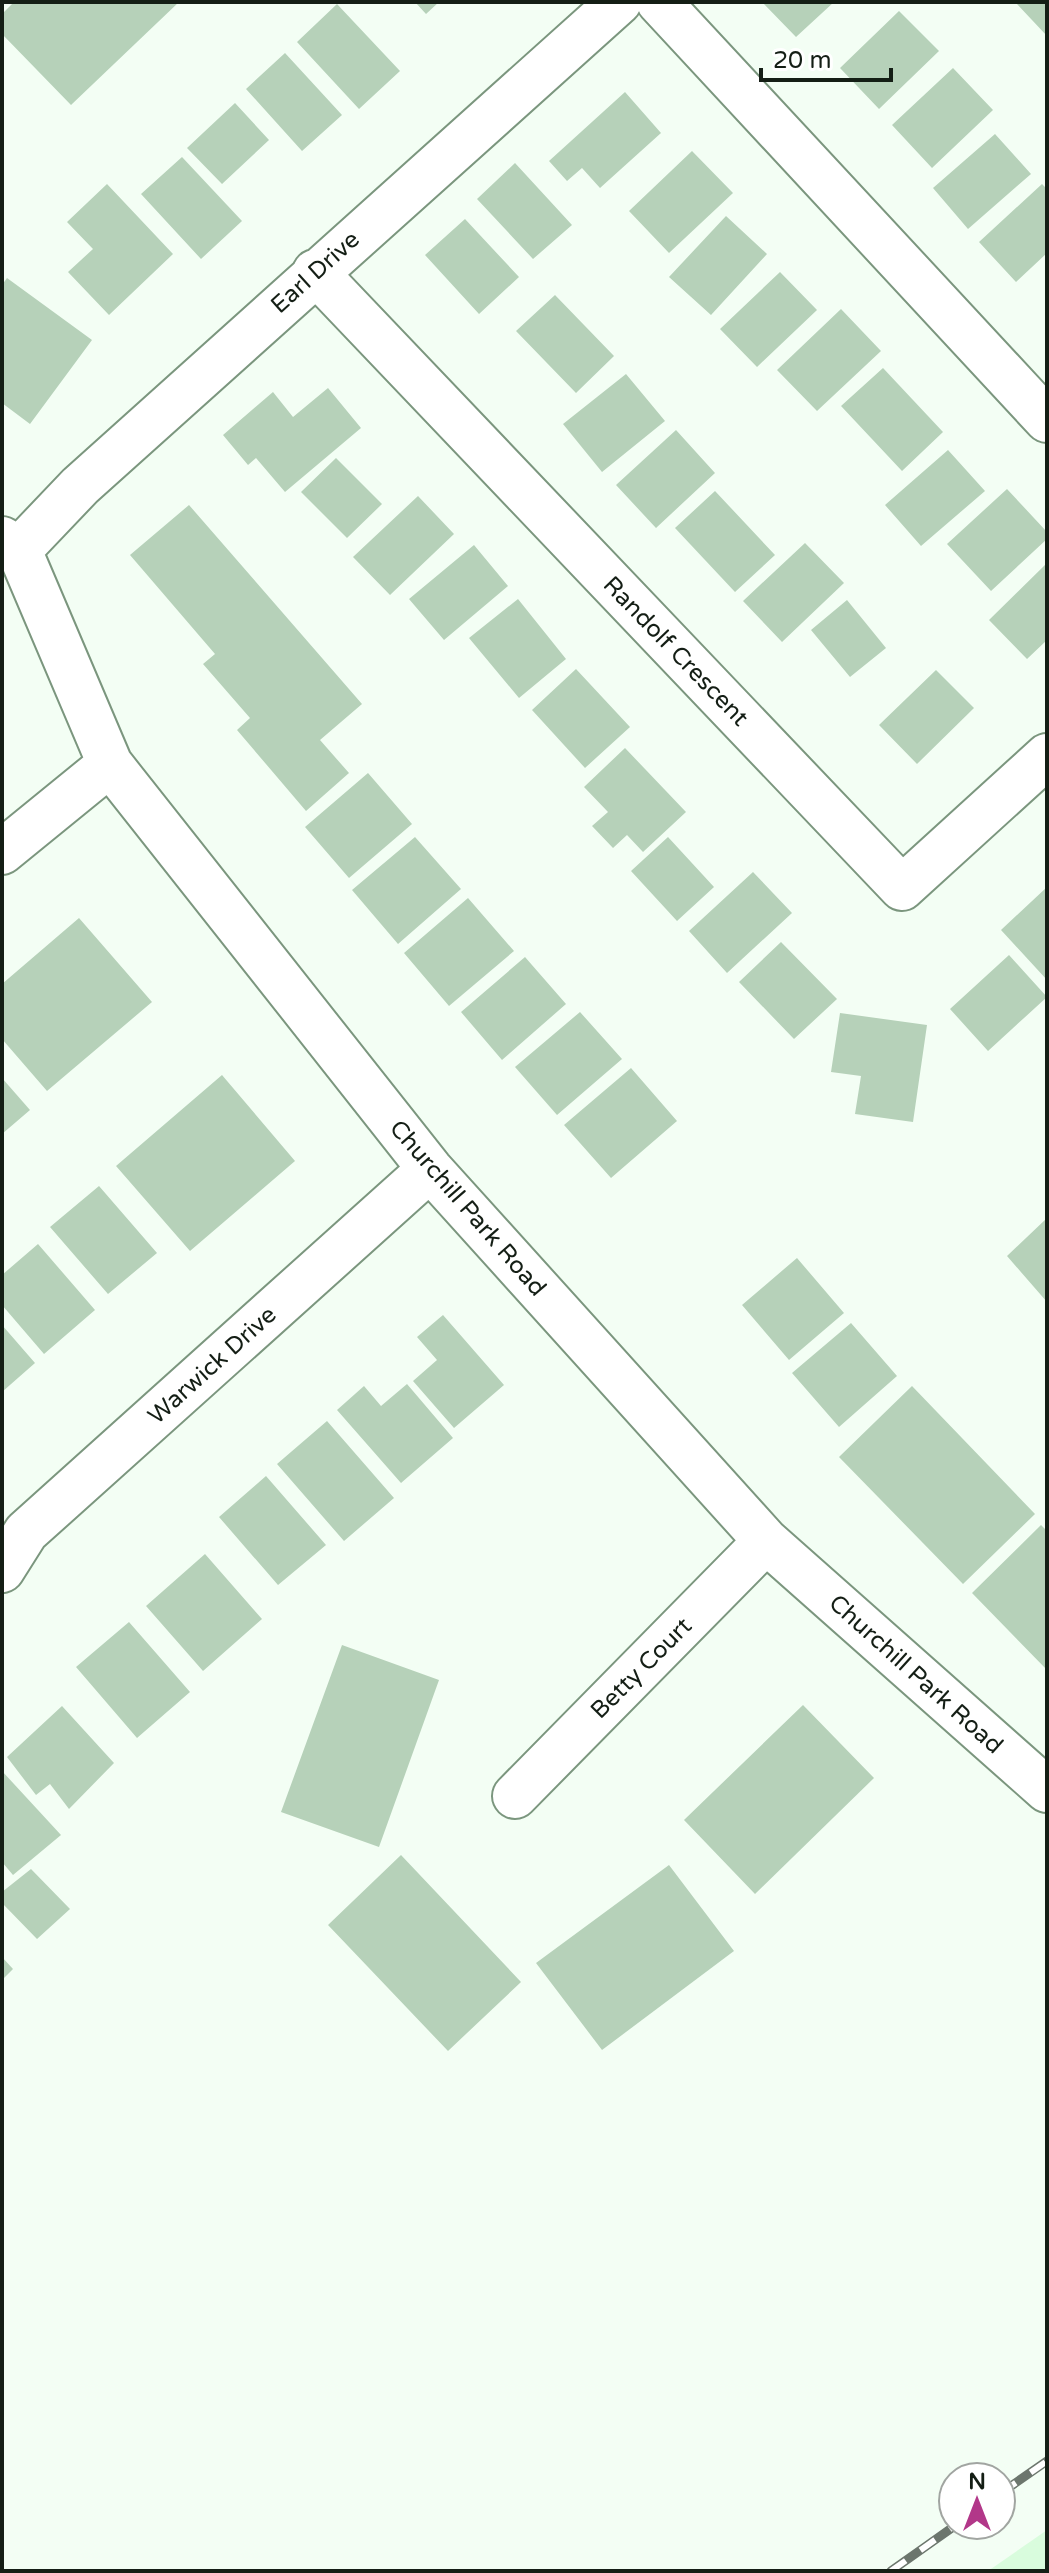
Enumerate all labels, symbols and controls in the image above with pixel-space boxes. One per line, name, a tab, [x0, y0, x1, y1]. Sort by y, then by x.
scale bar	[761, 32, 891, 82]
text: 20 m	[773, 46, 831, 75]
street label: Earl Drive	[265, 225, 366, 320]
street label: Randolf Crescent	[597, 571, 754, 732]
street label: Churchill Park Road	[383, 1114, 552, 1302]
street label: Warwick Drive	[142, 1300, 282, 1430]
street label: Churchill Park Road	[823, 1589, 1009, 1760]
street label: Betty Court	[585, 1612, 698, 1725]
north arrow	[937, 2461, 1017, 2541]
text: N	[968, 2469, 986, 2495]

